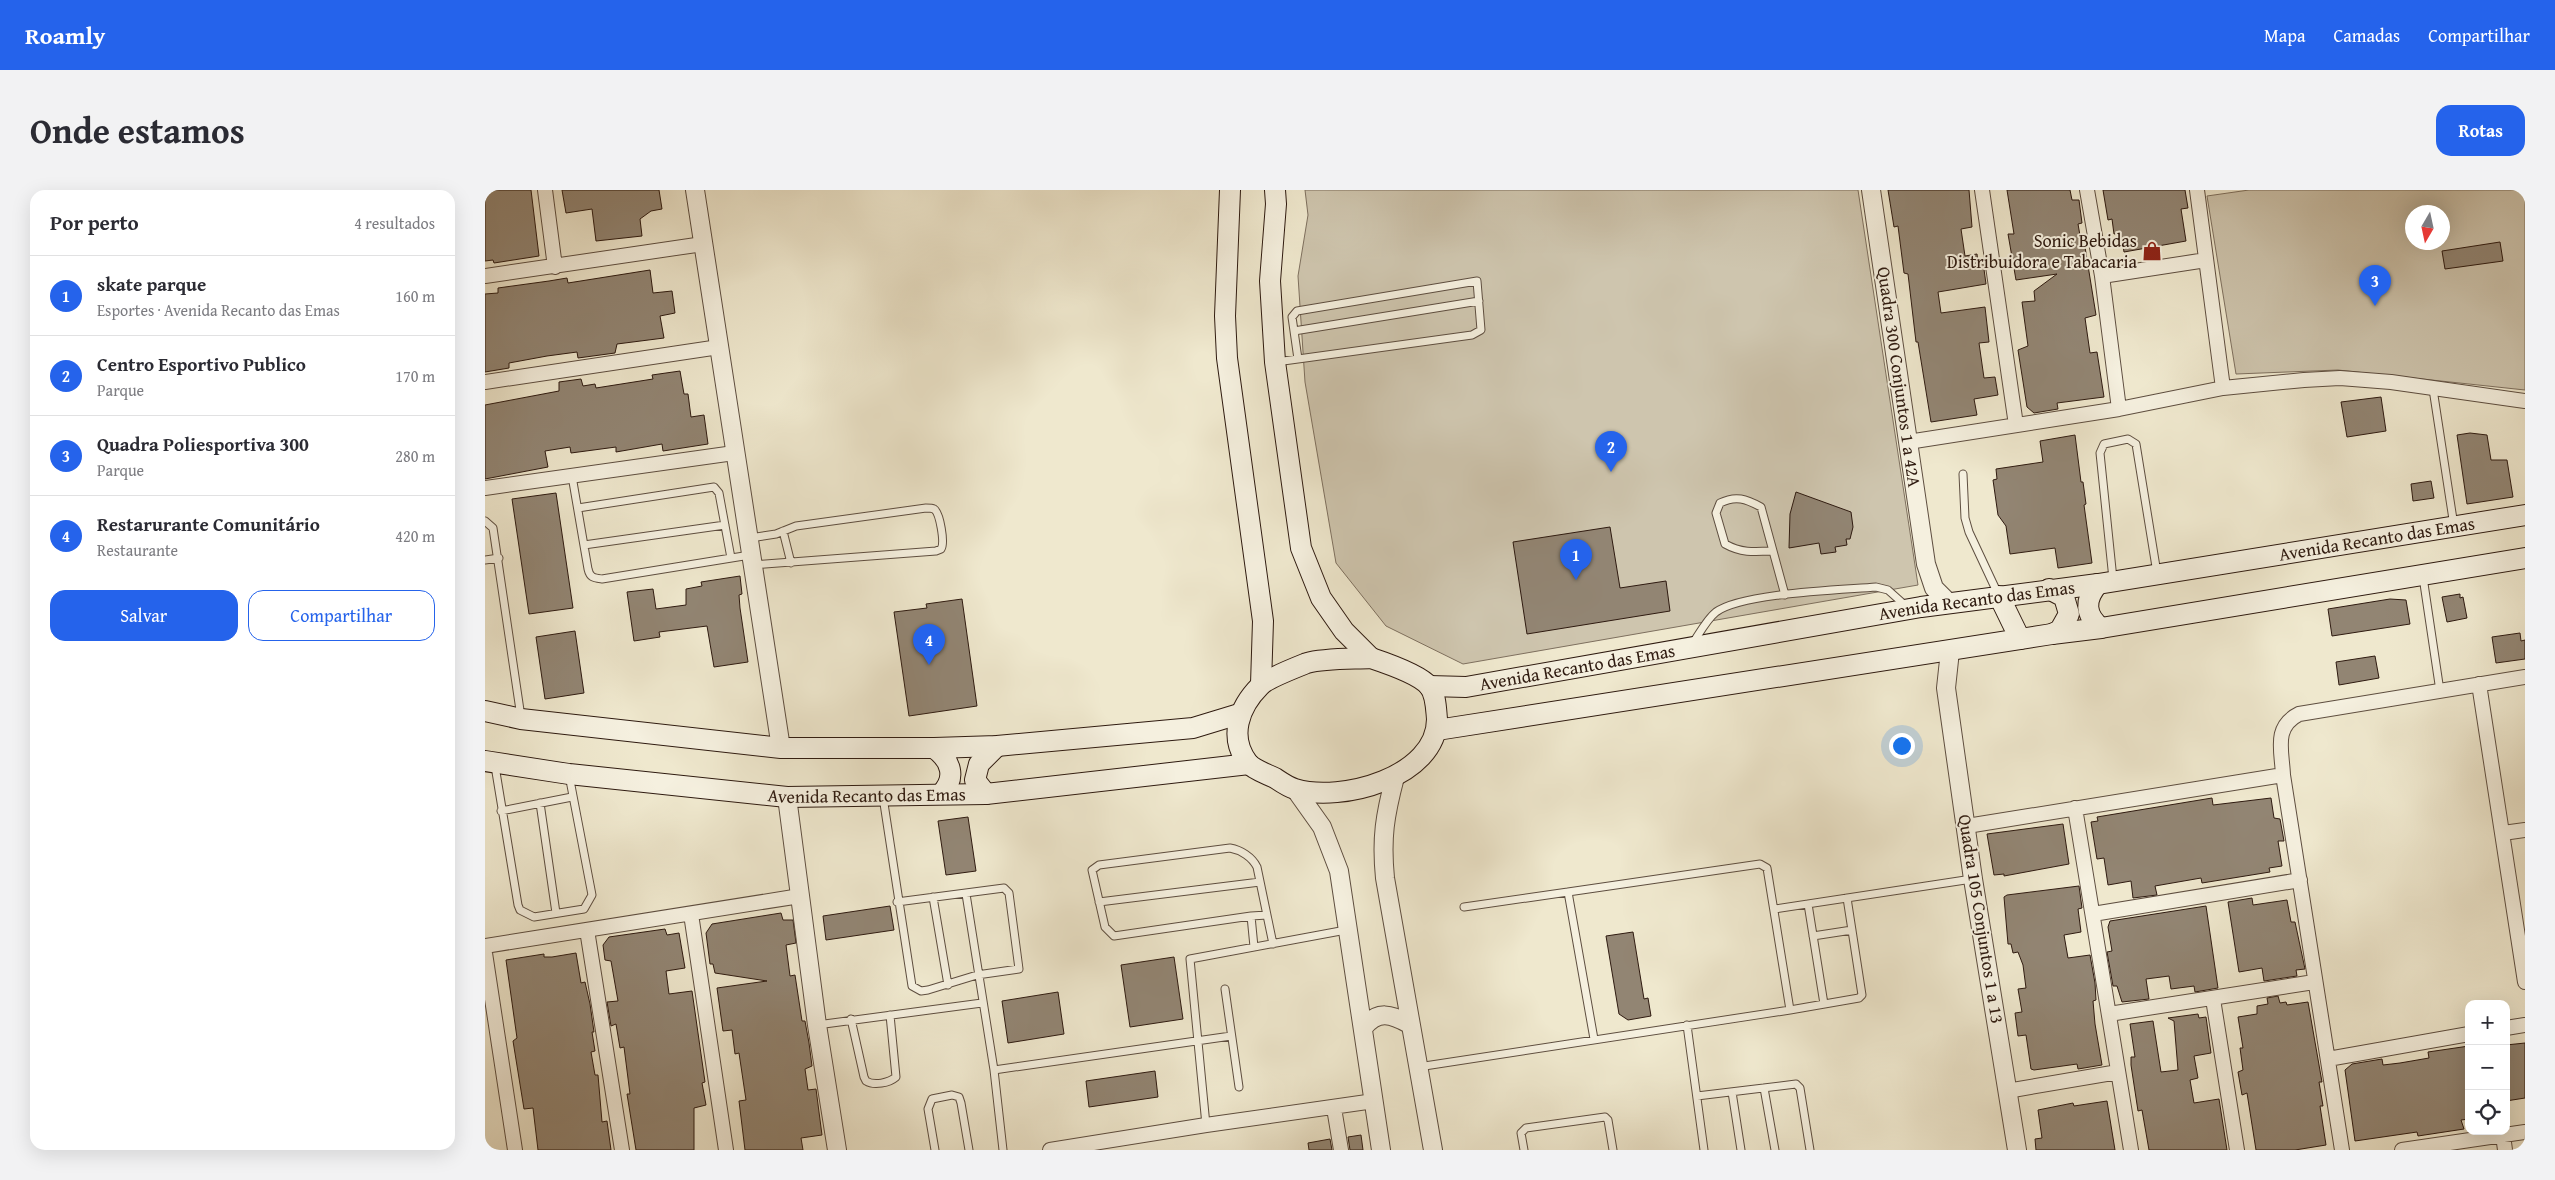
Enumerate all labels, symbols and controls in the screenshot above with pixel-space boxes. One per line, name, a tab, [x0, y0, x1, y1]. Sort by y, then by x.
text: Roamly	[25, 18, 105, 53]
text: Mapa	[2264, 22, 2305, 49]
text: Camadas	[2333, 22, 2400, 49]
text: Compartilhar	[2428, 22, 2530, 49]
text: Onde estamos	[30, 105, 245, 156]
button: Rotas	[2436, 105, 2525, 156]
north arrow	[2405, 205, 2450, 250]
text: Por perto	[50, 207, 139, 238]
text: 4 resultados	[354, 211, 435, 235]
place label: Sonic Bebidas Distribuidora e Tabacaria	[1947, 227, 2137, 275]
shop icon: Sonic Bebidas Distribuidora e Tabacaria	[2141, 240, 2163, 262]
street label: Quadra 300 Conjuntos 1 a 42A	[1871, 265, 1928, 489]
pin: 3	[2359, 265, 2391, 306]
text: skate parque	[97, 270, 206, 298]
text: 1	[62, 284, 70, 308]
text: 160 m	[395, 284, 435, 308]
text: Esportes · Avenida Recanto das Emas	[97, 298, 340, 322]
text: Centro Esportivo Publico	[97, 350, 306, 378]
text: 2	[62, 364, 70, 388]
text: 170 m	[395, 364, 435, 388]
text: Parque	[97, 378, 144, 402]
text: Quadra Poliesportiva 300	[97, 430, 309, 458]
pin: 2	[1595, 431, 1627, 472]
text: 3	[62, 444, 70, 468]
text: 280 m	[395, 444, 435, 468]
text: Parque	[97, 458, 144, 482]
street label: Avenida Recanto das Emas	[2277, 509, 2477, 568]
text: Restarurante Comunitário	[97, 510, 320, 538]
text: 4	[62, 524, 70, 548]
text: 420 m	[395, 524, 435, 548]
text: Restaurante	[97, 538, 178, 562]
pin: 1	[1560, 539, 1592, 580]
street label: Avenida Recanto das Emas	[1876, 573, 2076, 627]
button: Salvar	[50, 590, 238, 641]
button: Compartilhar	[248, 590, 435, 641]
pin: 4	[913, 624, 945, 665]
street label: Avenida Recanto das Emas	[1477, 637, 1677, 697]
your location	[1889, 733, 1915, 759]
street label: Avenida Recanto das Emas	[767, 780, 966, 810]
street label: Quadra 105 Conjuntos 1 a 13	[1952, 812, 2011, 1025]
map controls	[2465, 1000, 2510, 1135]
button: +	[2465, 1000, 2510, 1045]
button: −	[2465, 1045, 2510, 1090]
button: locate	[2465, 1090, 2510, 1135]

